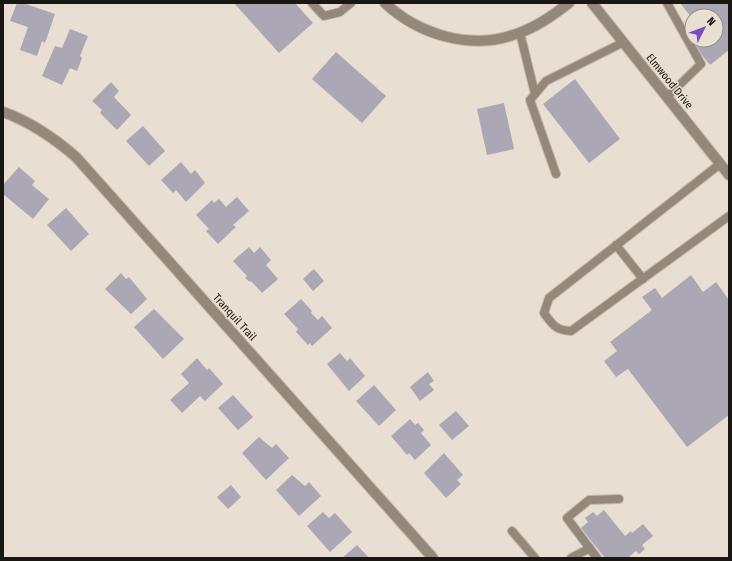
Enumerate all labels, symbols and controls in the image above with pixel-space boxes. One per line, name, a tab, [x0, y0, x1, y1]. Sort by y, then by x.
north arrow	[684, 8, 724, 48]
text: N	[704, 15, 718, 28]
street label: Elmwood Drive	[643, 51, 696, 111]
street label: Tranquil Trail	[210, 291, 259, 344]

